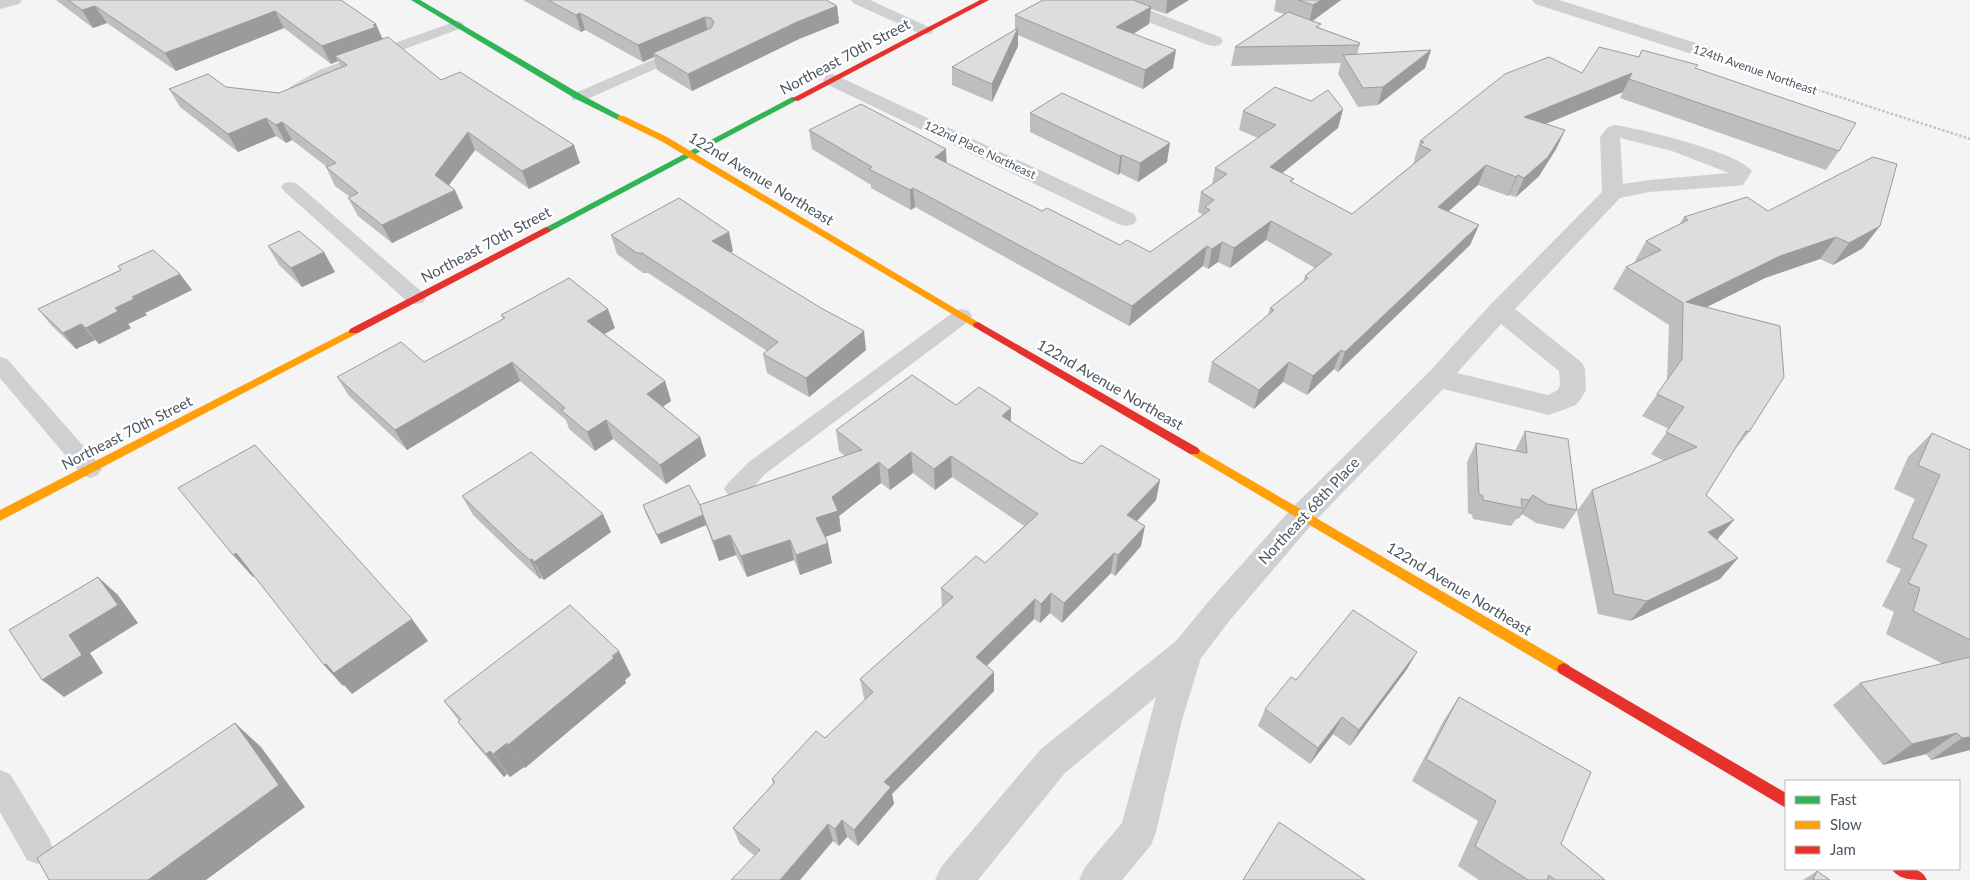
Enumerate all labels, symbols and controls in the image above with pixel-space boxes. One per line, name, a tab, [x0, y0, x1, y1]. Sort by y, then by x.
street label: Northeast 70th Street	[777, 14, 913, 98]
street label: 124th Avenue Northeast	[1691, 41, 1820, 98]
street label: 122nd Place Northeast	[922, 117, 1039, 182]
street label: 122nd Avenue Northeast	[686, 128, 838, 229]
street label: Northeast 70th Street	[418, 202, 554, 286]
street label: 122nd Avenue Northeast	[1034, 335, 1187, 434]
street label: Northeast 70th Street	[58, 391, 196, 473]
street label: Northeast 68th Place	[1254, 453, 1363, 568]
street label: 122nd Avenue Northeast	[1384, 538, 1536, 639]
legend	[1785, 780, 1960, 870]
text: Fast	[1830, 790, 1857, 808]
text: Slow	[1830, 815, 1862, 833]
text: Jam	[1830, 840, 1856, 858]

